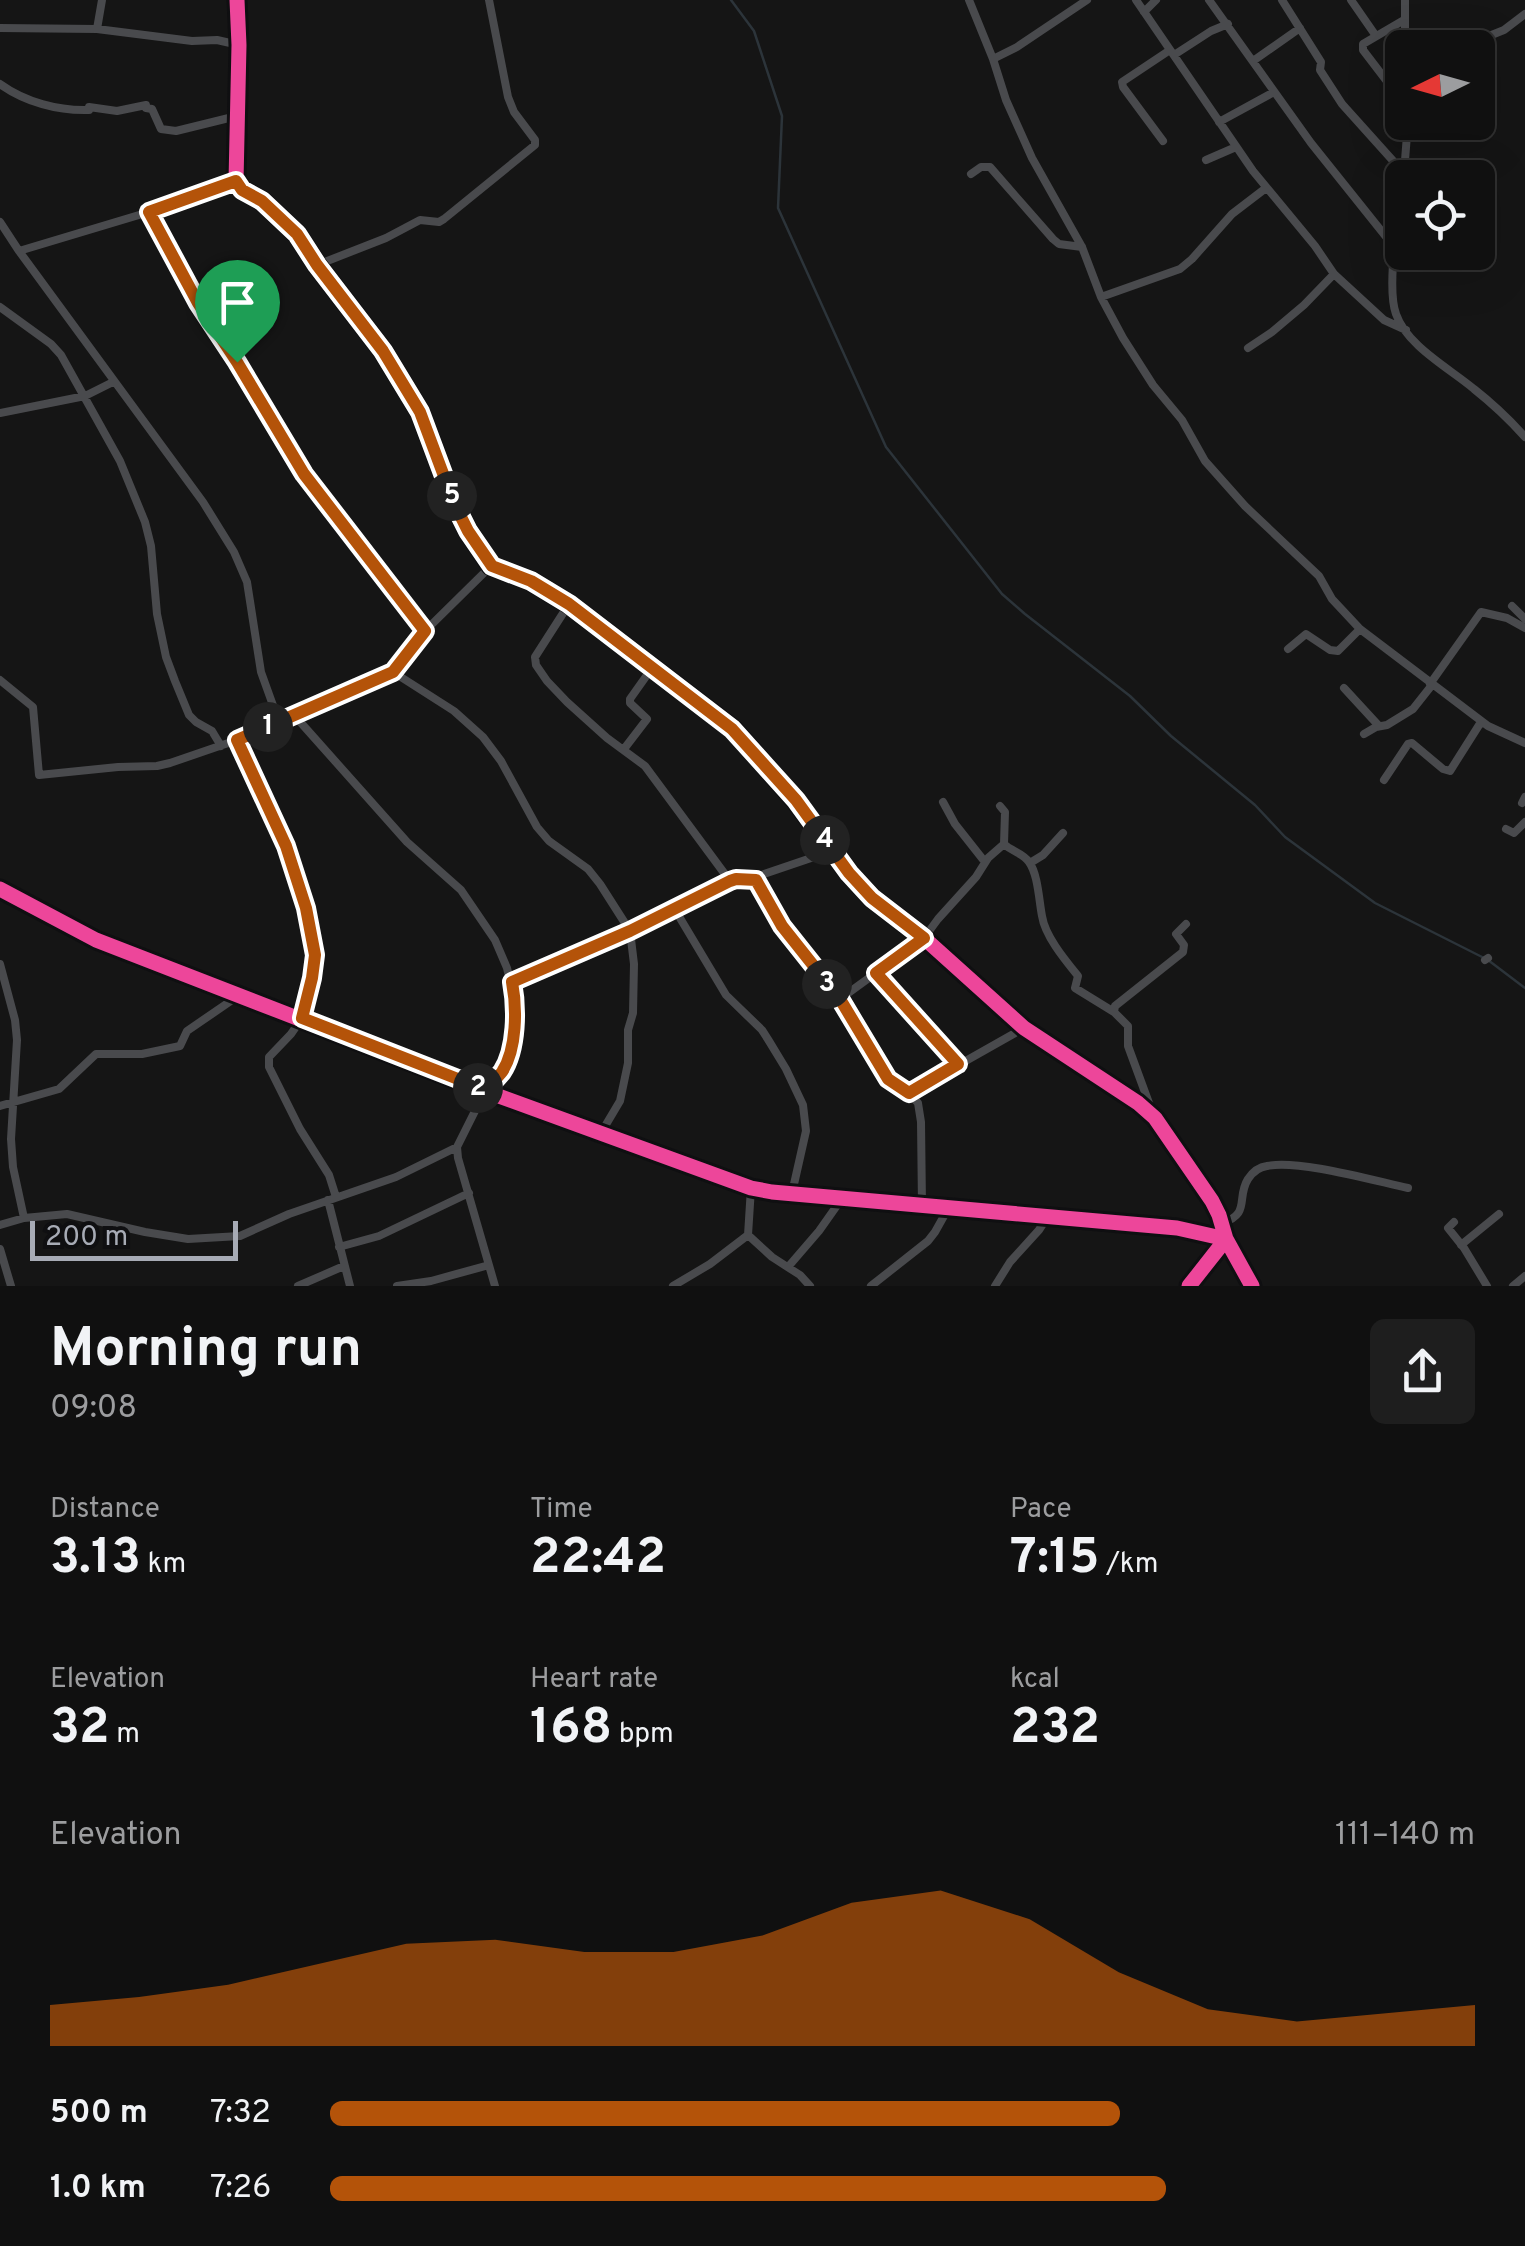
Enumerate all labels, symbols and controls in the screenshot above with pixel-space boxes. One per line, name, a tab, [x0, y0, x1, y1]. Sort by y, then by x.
north arrow	[1385, 30, 1495, 140]
map controls	[1385, 30, 1495, 270]
button: locate	[1385, 160, 1495, 270]
pin	[195, 260, 280, 363]
icon: arrive	[210, 275, 265, 330]
pin: 5	[427, 471, 477, 521]
text: 5	[443, 478, 461, 514]
pin: 1	[243, 702, 293, 752]
text: 1	[262, 709, 274, 745]
pin: 4	[800, 815, 850, 865]
text: 4	[816, 822, 834, 858]
pin: 3	[802, 959, 852, 1009]
text: 3	[819, 966, 835, 1002]
pin: 2	[453, 1063, 503, 1113]
text: 2	[469, 1070, 487, 1106]
scale bar	[30, 1216, 238, 1260]
text: 200 m	[45, 1220, 128, 1256]
text: Morning run	[50, 1316, 362, 1386]
button: share	[1370, 1319, 1475, 1424]
text: 09:08	[50, 1389, 137, 1429]
text: Distance	[50, 1492, 160, 1528]
text: Time	[530, 1492, 593, 1528]
text: Pace	[1010, 1492, 1072, 1528]
text: 3.13	[50, 1528, 141, 1591]
text: 22:42	[530, 1528, 666, 1591]
text: 7:15	[1010, 1528, 1100, 1591]
text: km	[141, 1547, 186, 1583]
text: /km	[1100, 1547, 1158, 1583]
text: Elevation	[50, 1662, 165, 1698]
text: Heart rate	[530, 1662, 658, 1698]
text: kcal	[1010, 1662, 1060, 1698]
text: 32	[50, 1698, 110, 1761]
text: 168	[530, 1698, 612, 1761]
text: 232	[1010, 1698, 1100, 1761]
text: m	[110, 1717, 140, 1753]
text: bpm	[612, 1717, 674, 1753]
text: Elevation	[50, 1816, 182, 1856]
text: 111–140 m	[1335, 1816, 1475, 1856]
text: 500 m	[50, 2094, 148, 2134]
text: 7:32	[210, 2094, 271, 2134]
text: 1.0 km	[50, 2169, 146, 2209]
text: 7:26	[210, 2169, 271, 2209]

